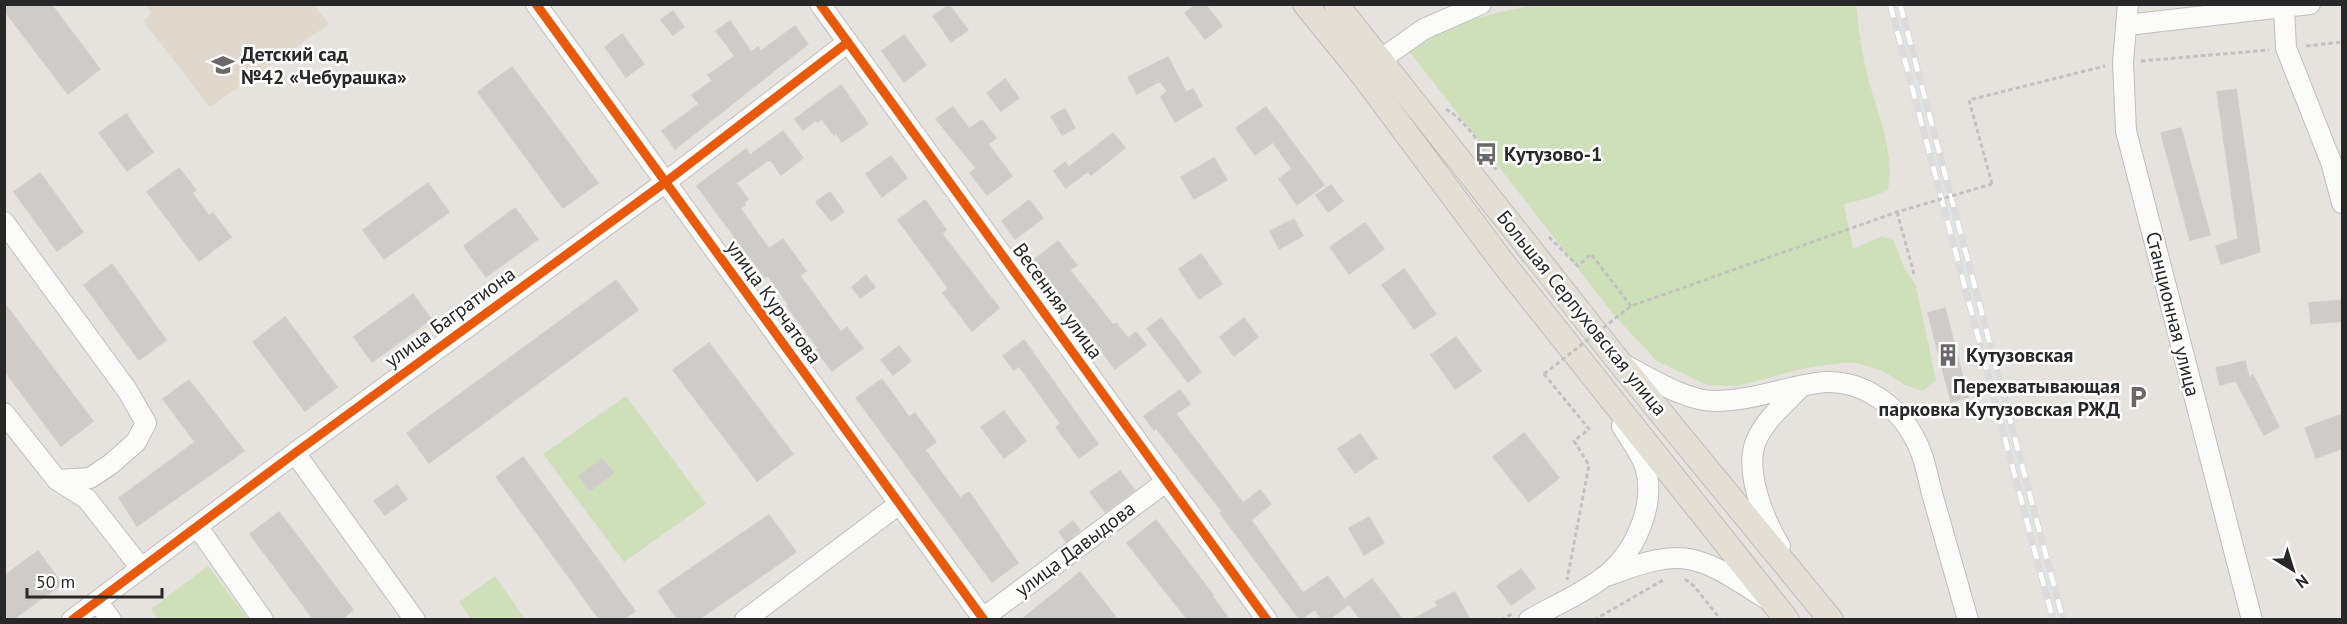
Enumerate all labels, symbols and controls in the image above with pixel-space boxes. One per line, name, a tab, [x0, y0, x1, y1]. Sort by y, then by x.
place label: Детский сад №42 «Чебурашка»	[241, 41, 407, 90]
school or university icon: Детский сад №42 «Чебурашка»	[210, 52, 236, 78]
bus stop icon: Кутузово-1	[1473, 141, 1499, 167]
place label: Кутузово-1	[1504, 141, 1602, 167]
street label: Большая Серпуховская улица	[1491, 205, 1673, 421]
street label: Станционная улица	[2140, 229, 2206, 399]
street label: улица Курчатова	[720, 235, 828, 369]
street label: Весенняя улица	[1007, 238, 1109, 364]
street label: улица Багратиона	[379, 261, 521, 373]
building icon: Кутузовская	[1935, 342, 1961, 368]
place label: Кутузовская	[1966, 342, 2073, 368]
place label: Перехватывающая парковка Кутузовская РЖД	[1879, 373, 2120, 422]
parking icon: Перехватывающая парковка Кутузовская РЖД	[2125, 384, 2151, 410]
street label: улица Давыдова	[1010, 495, 1140, 603]
north arrow	[2263, 540, 2323, 600]
scale bar	[27, 561, 162, 599]
text: 50 m	[36, 570, 75, 593]
text: N	[2292, 571, 2313, 593]

